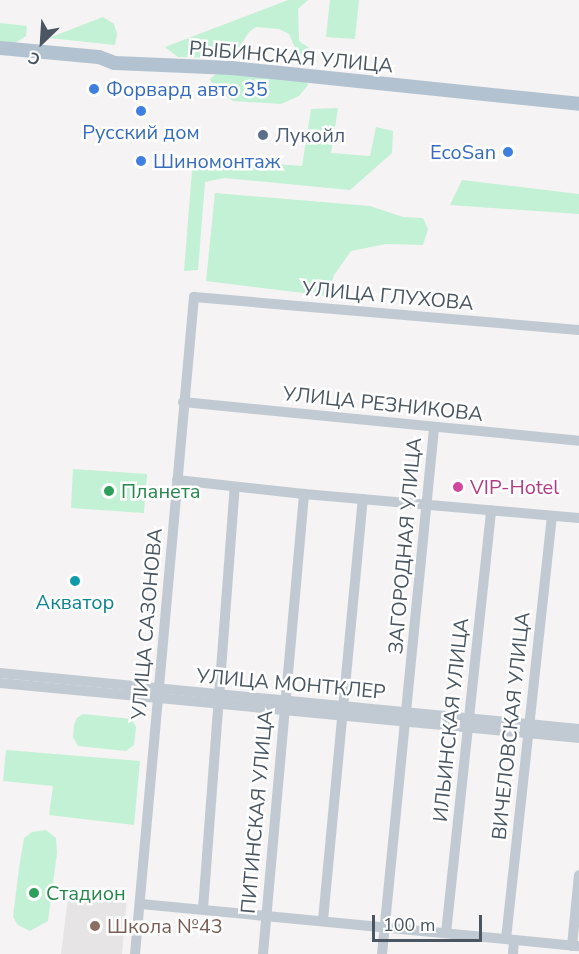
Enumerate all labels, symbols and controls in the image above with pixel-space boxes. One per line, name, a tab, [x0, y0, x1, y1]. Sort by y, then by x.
north arrow	[12, 12, 72, 72]
street label: РЫБИНСКАЯ УЛИЦА	[188, 36, 394, 78]
text: С	[25, 46, 44, 71]
place label: Форвард авто 35	[106, 77, 268, 101]
marker: Форвард авто 35	[87, 82, 101, 96]
marker: Русский дом	[134, 104, 148, 118]
place label: Русский дом	[82, 120, 200, 144]
place label: Лукойл	[275, 123, 345, 147]
marker: Лукойл	[256, 128, 270, 142]
place label: EcoSan	[430, 140, 496, 164]
marker: EcoSan	[501, 145, 515, 159]
place label: Шиномонтаж	[153, 149, 280, 173]
marker: Шиномонтаж	[134, 154, 148, 168]
street label: УЛИЦА ГЛУХОВА	[301, 277, 475, 315]
street label: УЛИЦА РЕЗНИКОВА	[282, 382, 484, 426]
street label: ЗАГОРОДНАЯ УЛИЦА	[384, 437, 426, 655]
place label: VIP-Hotel	[470, 475, 559, 499]
place label: Планета	[121, 479, 201, 503]
marker: VIP-Hotel	[451, 480, 465, 494]
marker: Планета	[102, 484, 116, 498]
street label: УЛИЦА САЗОНОВА	[127, 527, 167, 721]
marker: Акватор	[68, 574, 82, 588]
place label: Акватор	[36, 590, 114, 614]
street label: ВИЧЕЛОВСКАЯ УЛИЦА	[487, 611, 535, 841]
street label: ИЛЬИНСКАЯ УЛИЦА	[428, 617, 474, 823]
street label: УЛИЦА МОНТКЛЕР	[195, 664, 387, 704]
street label: ПИТИНСКАЯ УЛИЦА	[236, 709, 278, 915]
place label: Стадион	[46, 881, 126, 905]
marker: Стадион	[27, 886, 41, 900]
scale bar	[375, 903, 484, 941]
text: 100 m	[383, 913, 435, 937]
place label: Школа №43	[107, 914, 223, 938]
marker: Школа №43	[88, 919, 102, 933]

